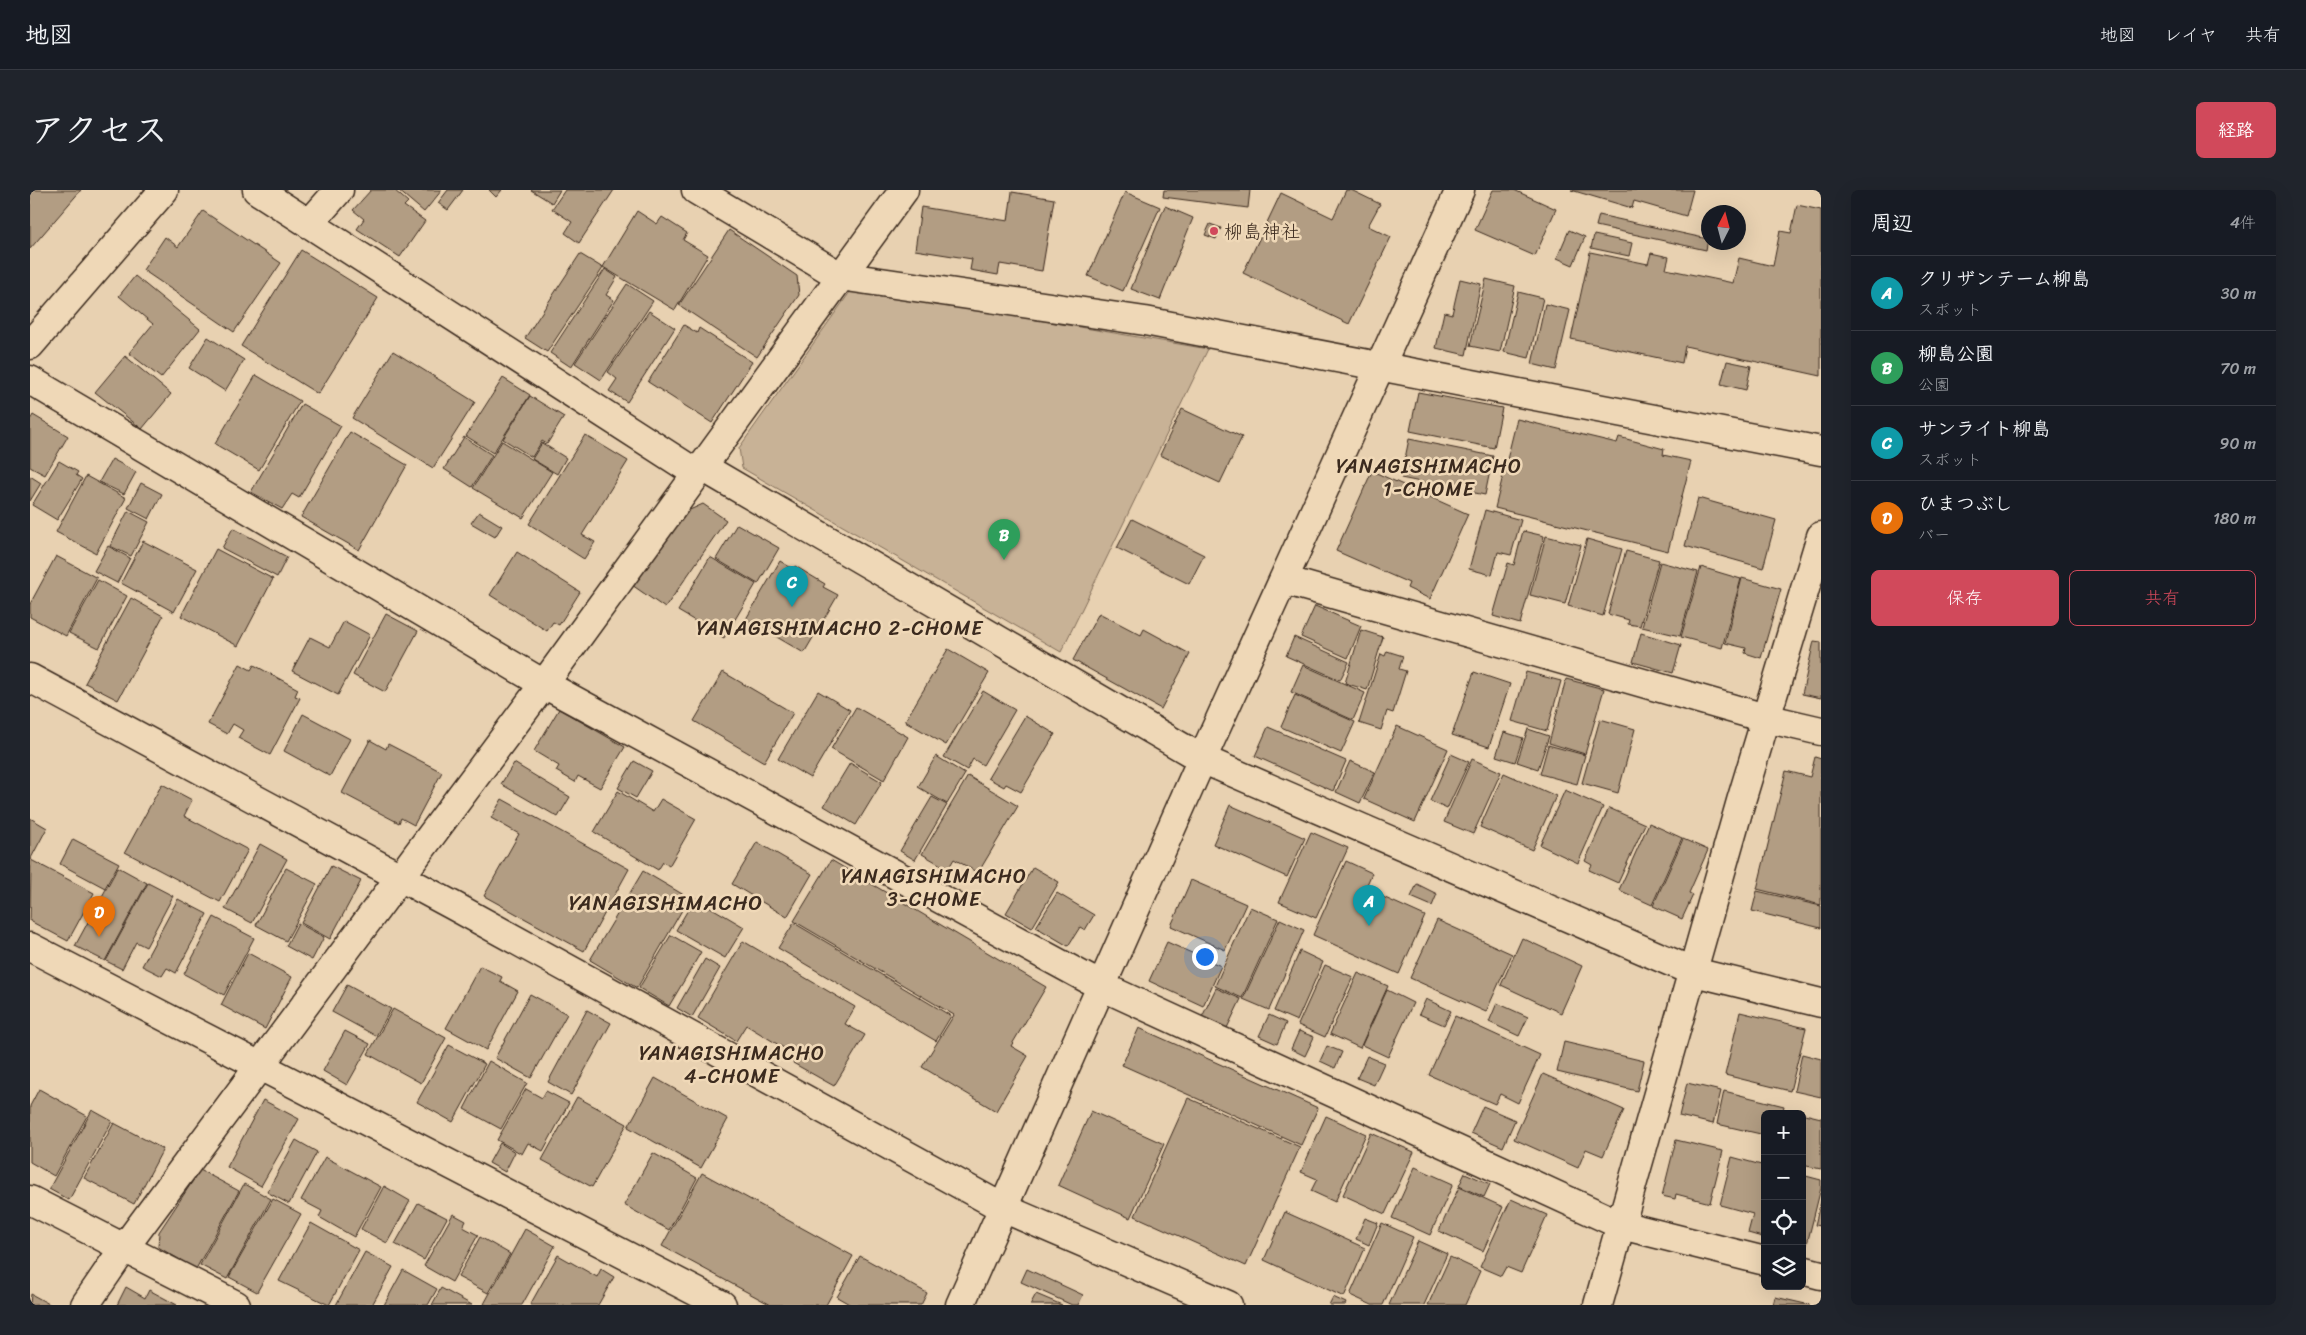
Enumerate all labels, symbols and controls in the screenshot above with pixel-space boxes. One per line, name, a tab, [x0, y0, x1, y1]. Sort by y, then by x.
text: 地図	[25, 14, 73, 56]
text: 地図	[2100, 19, 2136, 51]
text: レイヤ	[2164, 19, 2217, 51]
text: 共有	[2245, 19, 2281, 51]
text: アクセス	[30, 99, 168, 161]
button: 経路	[2196, 102, 2276, 158]
text: 周辺	[1871, 204, 1913, 242]
north arrow	[1701, 205, 1746, 250]
text: 4件	[2230, 208, 2256, 237]
place label: 柳島神社	[1224, 215, 1300, 248]
marker: 柳島神社	[1208, 225, 1220, 237]
text: クリザンテーム柳島	[1918, 262, 2090, 295]
text: A	[1882, 279, 1892, 308]
text: 30 m	[2221, 279, 2256, 308]
text: スポット	[1918, 295, 1982, 324]
text: 柳島公園	[1918, 337, 1994, 370]
text: B	[1882, 354, 1892, 383]
text: 70 m	[2220, 354, 2256, 383]
text: 公園	[1918, 370, 1950, 399]
text: サンライト柳島	[1918, 412, 2051, 445]
text: C	[1882, 429, 1892, 458]
text: 90 m	[2220, 429, 2256, 458]
text: スポット	[1918, 445, 1982, 474]
district label: YANAGISHIMACHO 1-CHOME	[1336, 449, 1522, 507]
text: ひまつぶし	[1918, 487, 2013, 520]
text: D	[1882, 504, 1892, 533]
text: 180 m	[2213, 504, 2256, 533]
pin: B	[988, 519, 1020, 560]
text: バー	[1918, 520, 1950, 549]
pin: C	[776, 566, 808, 607]
button: 保存	[1871, 570, 2059, 626]
button: 共有	[2069, 570, 2256, 626]
district label: YANAGISHIMACHO 2-CHOME	[697, 611, 984, 646]
district label: YANAGISHIMACHO 3-CHOME	[841, 859, 1027, 917]
district label: YANAGISHIMACHO	[569, 884, 763, 922]
pin: A	[1353, 885, 1385, 926]
pin: D	[83, 896, 115, 937]
your location	[1192, 944, 1218, 970]
district label: YANAGISHIMACHO 4-CHOME	[639, 1036, 825, 1094]
map controls	[1761, 1110, 1806, 1290]
button: +	[1761, 1110, 1806, 1155]
button: −	[1761, 1155, 1806, 1200]
button: locate	[1761, 1200, 1806, 1245]
button: layers	[1761, 1245, 1806, 1290]

